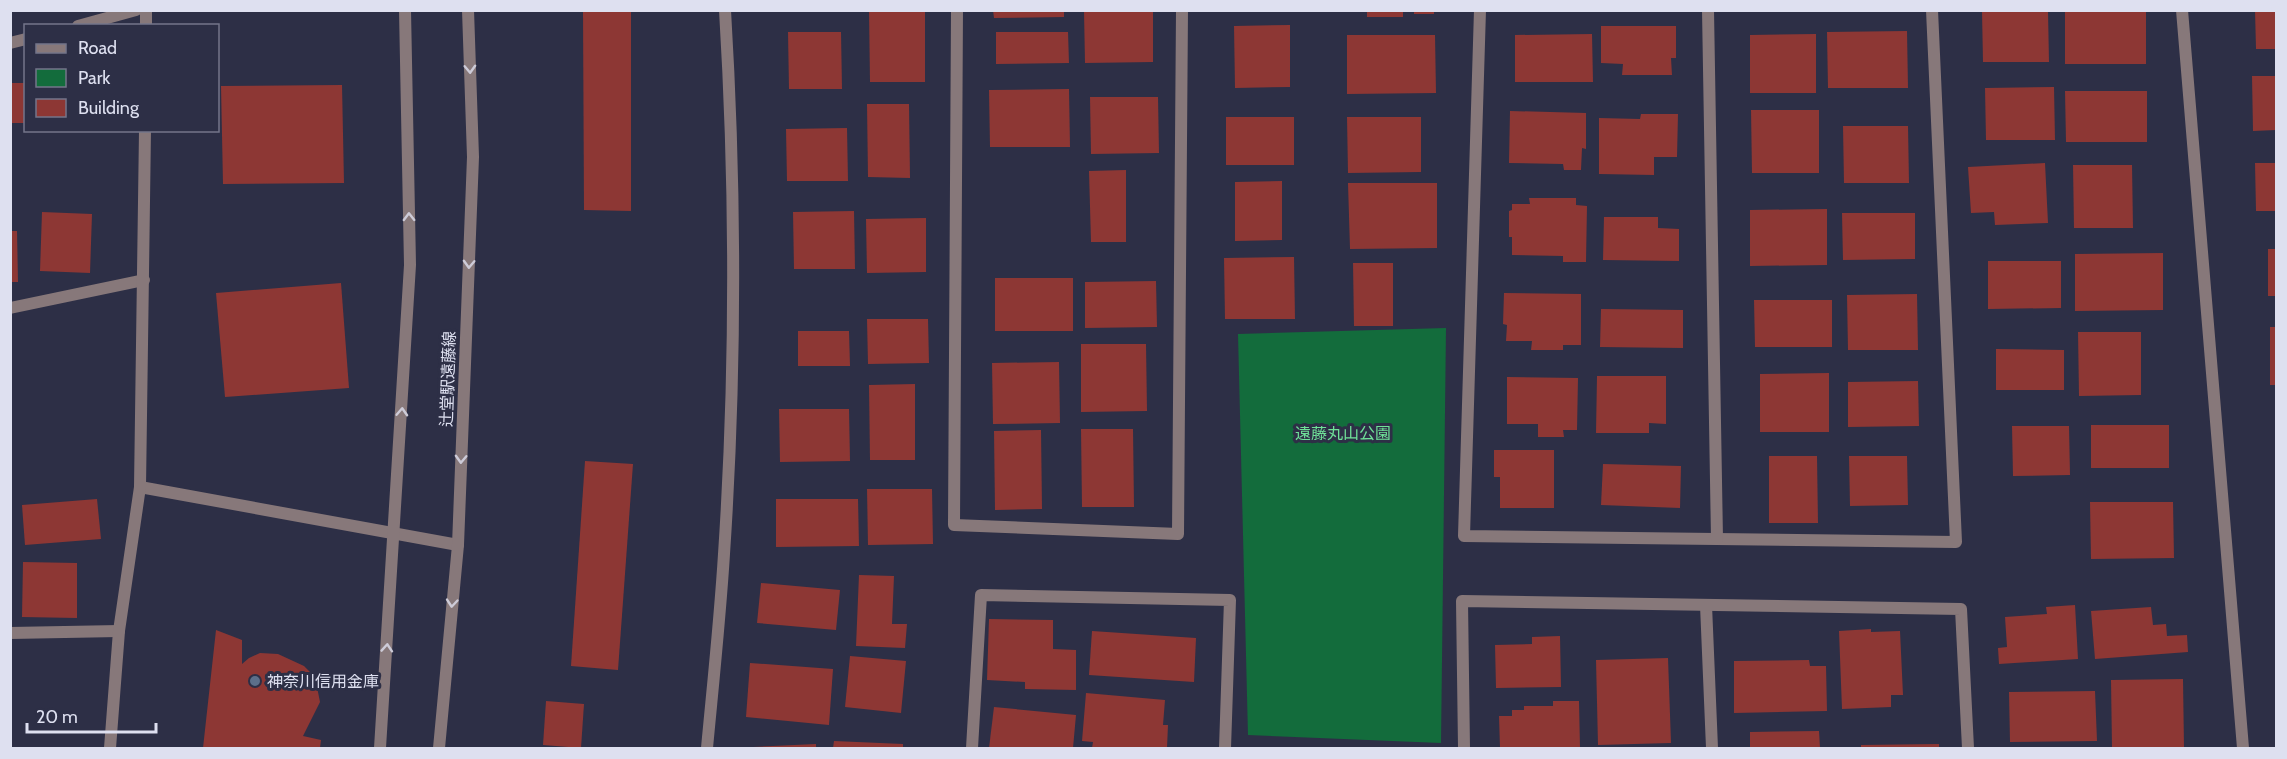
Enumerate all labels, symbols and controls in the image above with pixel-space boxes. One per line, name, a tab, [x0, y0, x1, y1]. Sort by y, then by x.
legend	[24, 24, 219, 132]
text: Road	[78, 37, 117, 59]
one-way arrow	[464, 64, 476, 73]
text: Park	[78, 67, 111, 89]
text: Building	[78, 97, 140, 119]
one-way arrow	[403, 213, 416, 222]
one-way arrow	[463, 259, 475, 268]
street label: 辻堂駅遠藤線	[437, 331, 459, 427]
one-way arrow	[395, 408, 408, 417]
park label: 遠藤丸山公園	[1295, 424, 1391, 443]
one-way arrow	[455, 454, 468, 463]
one-way arrow	[446, 598, 459, 608]
one-way arrow	[380, 644, 393, 653]
place label: 神奈川信用金庫	[267, 672, 379, 691]
marker: 神奈川信用金庫	[248, 674, 262, 688]
scale bar	[27, 696, 156, 734]
text: 20 m	[36, 706, 78, 728]

